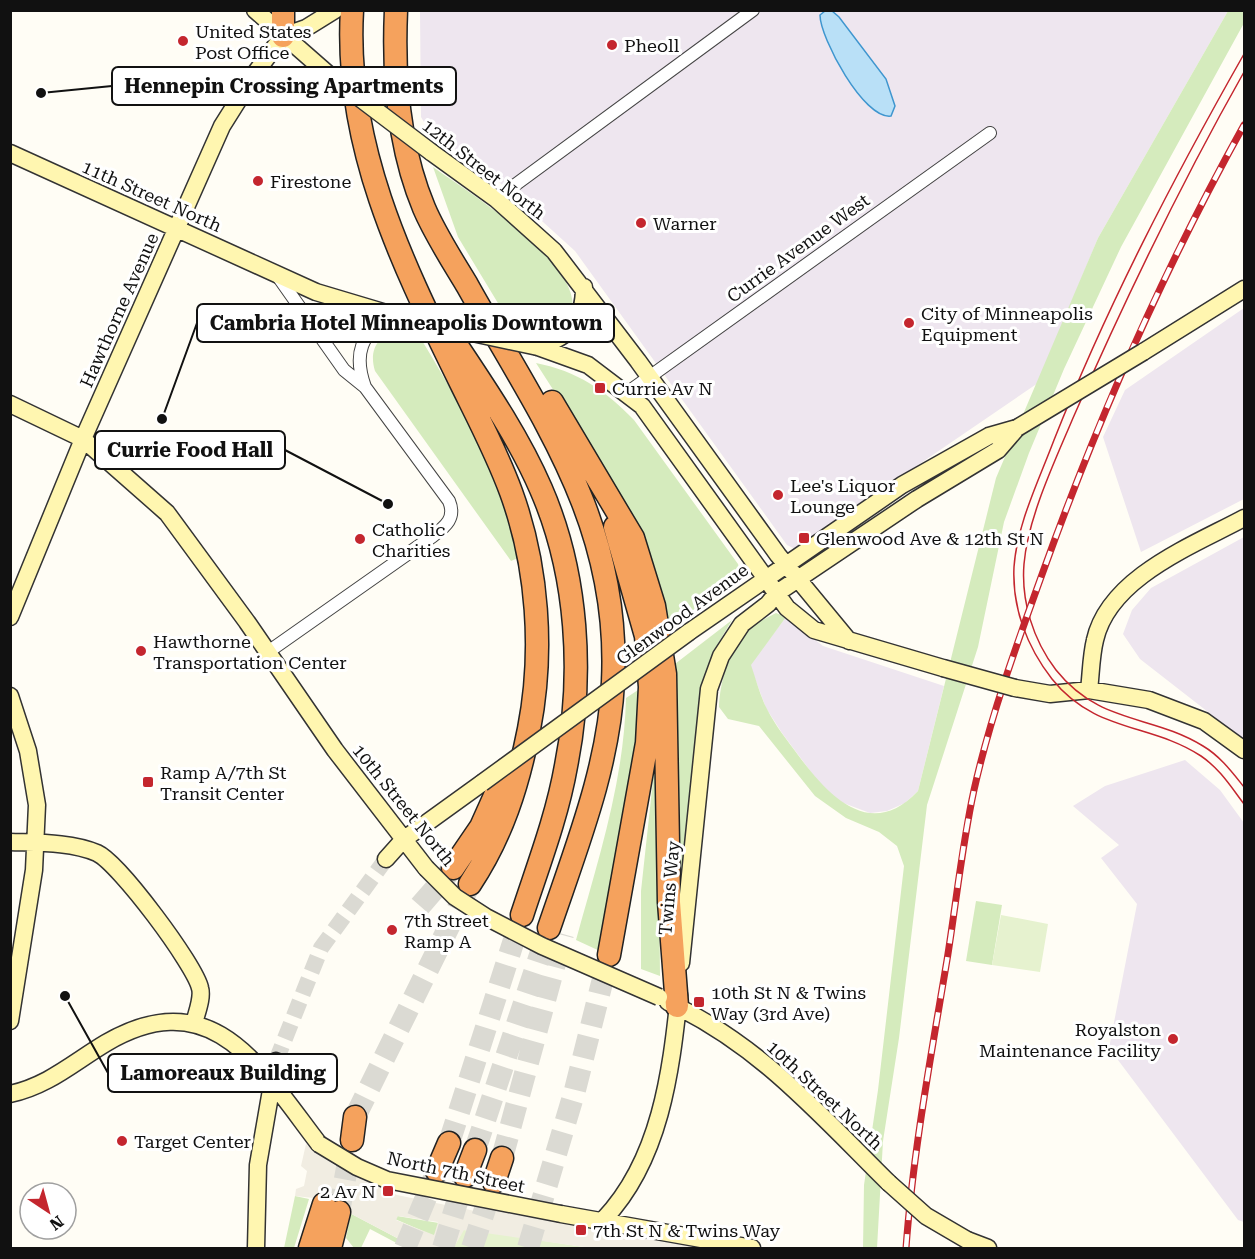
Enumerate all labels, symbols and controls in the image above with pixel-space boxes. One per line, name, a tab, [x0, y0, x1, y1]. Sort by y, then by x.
place label: United States Post Office	[195, 21, 311, 63]
marker: United States Post Office	[176, 34, 190, 48]
place label: Pheoll	[624, 35, 680, 56]
marker: Pheoll	[605, 38, 619, 52]
callout: Hennepin Crossing Apartments	[112, 67, 456, 105]
text: Hennepin Crossing Apartments	[124, 74, 444, 98]
street label: 12th Street North	[418, 114, 550, 224]
street label: 11th Street North	[79, 156, 225, 236]
place label: Firestone	[270, 171, 351, 192]
marker: Firestone	[251, 174, 265, 188]
street label: Currie Avenue West	[723, 189, 874, 307]
place label: Warner	[653, 213, 717, 234]
marker: Warner	[634, 216, 648, 230]
street label: Hawthorne Avenue	[75, 229, 163, 391]
place label: City of Minneapolis Equipment	[921, 303, 1093, 345]
callout: Cambria Hotel Minneapolis Downtown	[197, 304, 614, 342]
text: Cambria Hotel Minneapolis Downtown	[210, 311, 603, 335]
marker: City of Minneapolis Equipment	[902, 316, 916, 330]
place label: Currie Av N	[612, 378, 713, 399]
marker: Currie Av N	[593, 381, 607, 395]
callout: Currie Food Hall	[95, 431, 285, 469]
text: Currie Food Hall	[107, 438, 273, 462]
place label: Lee's Liquor Lounge	[790, 475, 896, 517]
marker: Lee's Liquor Lounge	[771, 488, 785, 502]
place label: Catholic Charities	[372, 519, 450, 561]
place label: Glenwood Ave & 12th St N	[816, 528, 1044, 549]
marker: Glenwood Ave & 12th St N	[797, 531, 811, 545]
marker: Catholic Charities	[353, 532, 367, 546]
street label: Glenwood Avenue	[612, 559, 752, 669]
place label: Hawthorne Transportation Center	[153, 631, 347, 673]
marker: Hawthorne Transportation Center	[134, 644, 148, 658]
street label: 10th Street North	[348, 740, 460, 870]
place label: Ramp A/7th St Transit Center	[160, 762, 287, 804]
marker: Ramp A/7th St Transit Center	[141, 775, 155, 789]
street label: Twins Way	[654, 839, 684, 936]
place label: 7th Street Ramp A	[404, 910, 489, 952]
marker: 7th Street Ramp A	[385, 923, 399, 937]
place label: 10th St N & Twins Way (3rd Ave)	[711, 982, 866, 1024]
marker: 10th St N & Twins Way (3rd Ave)	[692, 995, 706, 1009]
place label: Royalston Maintenance Facility	[979, 1019, 1161, 1061]
marker: Royalston Maintenance Facility	[1166, 1032, 1180, 1046]
street label: 10th Street North	[763, 1036, 887, 1154]
callout: Lamoreaux Building	[108, 1054, 337, 1092]
text: Lamoreaux Building	[120, 1061, 326, 1085]
place label: Target Center	[134, 1131, 251, 1152]
marker: Target Center	[115, 1134, 129, 1148]
street label: North 7th Street	[385, 1147, 527, 1197]
north arrow	[18, 1181, 78, 1241]
place label: 2 Av N	[320, 1181, 376, 1202]
marker: 2 Av N	[381, 1184, 395, 1198]
text: N	[46, 1211, 67, 1234]
place label: 7th St N & Twins Way	[593, 1220, 780, 1241]
marker: 7th St N & Twins Way	[574, 1223, 588, 1237]

